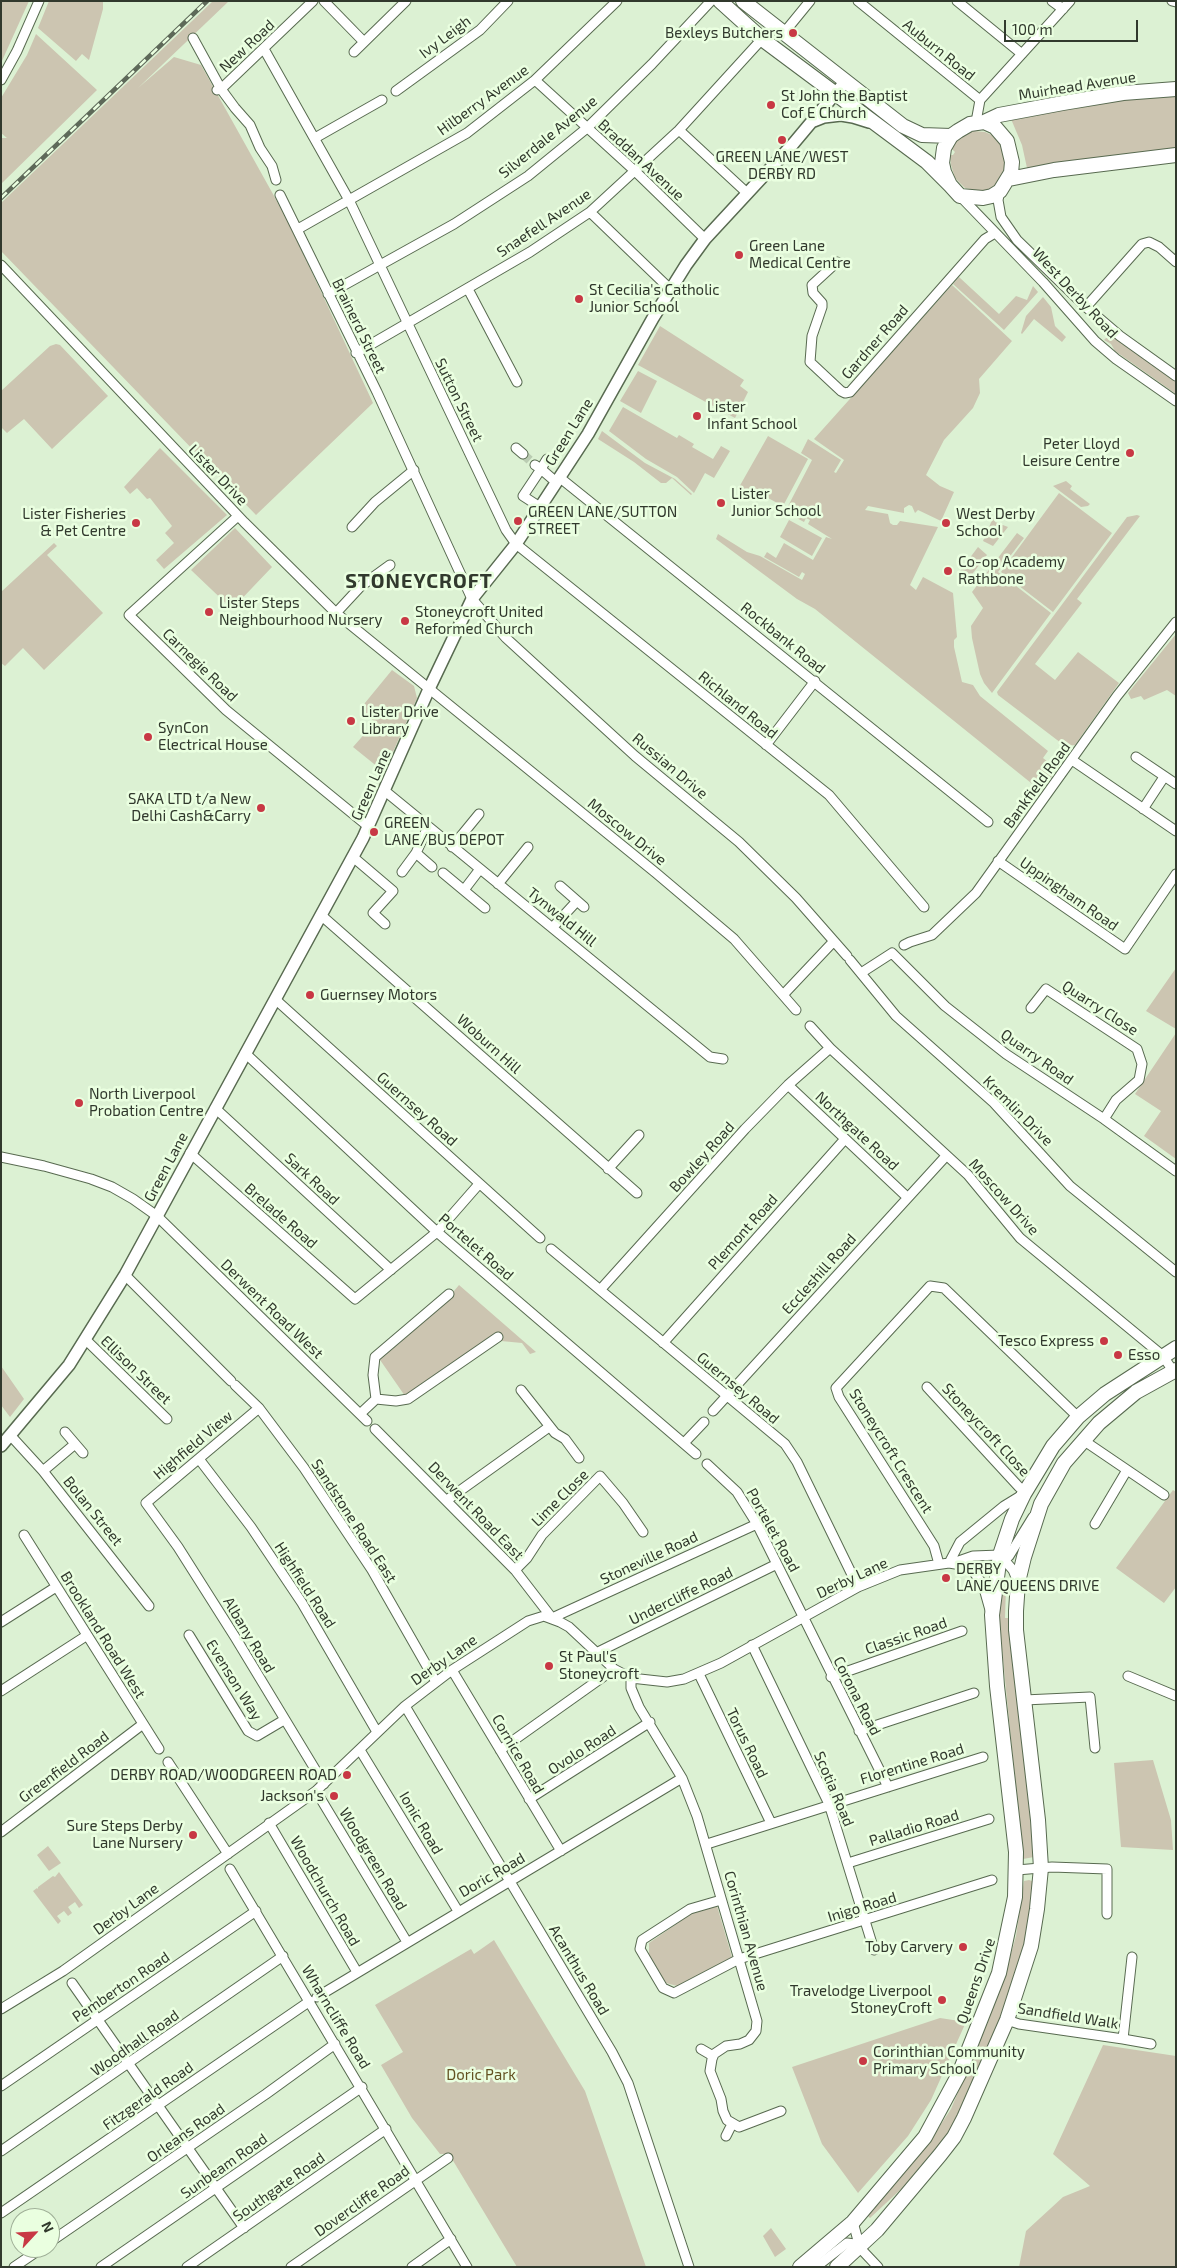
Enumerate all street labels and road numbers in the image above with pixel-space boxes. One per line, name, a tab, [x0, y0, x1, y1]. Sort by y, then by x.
street label: Ivy Leigh	[416, 12, 474, 62]
street label: Auburn Road	[899, 15, 979, 85]
street label: New Road	[216, 16, 278, 76]
street label: Hilberry Avenue	[434, 61, 532, 139]
street label: Muirhead Avenue	[1017, 68, 1137, 104]
street label: Silverdale Avenue	[495, 92, 601, 182]
street label: Braddan Avenue	[594, 115, 688, 205]
street label: Snaefell Avenue	[494, 185, 594, 261]
street label: West Derby Road	[1029, 244, 1121, 342]
street label: Brainerd Street	[328, 276, 390, 376]
street label: Gardner Road	[838, 301, 912, 383]
street label: Sutton Street	[431, 355, 487, 445]
street label: Green Lane	[541, 395, 597, 469]
street label: Lister Drive	[185, 441, 251, 509]
street label: Rockbank Road	[737, 598, 829, 678]
street label: Carnegie Road	[159, 625, 241, 705]
street label: Richland Road	[695, 668, 781, 742]
street label: Russian Drive	[629, 729, 711, 803]
street label: Bankfield Road	[1000, 738, 1074, 832]
street label: Green Lane	[347, 747, 395, 823]
street label: Moscow Drive	[584, 795, 670, 869]
street label: Uppingham Road	[1016, 853, 1122, 935]
street label: Tynwald Hill	[524, 884, 600, 950]
street label: Quarry Close	[1058, 977, 1142, 1039]
street label: Woburn Hill	[453, 1010, 525, 1078]
street label: Quarry Road	[997, 1025, 1077, 1089]
street label: Guernsey Road	[373, 1068, 461, 1150]
street label: Kremlin Drive	[979, 1072, 1057, 1150]
street label: Northgate Road	[811, 1088, 903, 1174]
street label: Bowley Road	[666, 1118, 738, 1196]
street label: Green Lane	[140, 1129, 192, 1205]
street label: Sark Road	[281, 1149, 343, 1209]
street label: Moscow Drive	[965, 1155, 1043, 1239]
street label: Brelade Road	[241, 1180, 321, 1252]
street label: Plemont Road	[704, 1191, 782, 1273]
street label: Portelet Road	[435, 1210, 517, 1284]
street label: Eccleshill Road	[778, 1230, 860, 1318]
street label: Derwent Road West	[217, 1255, 327, 1363]
street label: Ellison Street	[97, 1332, 175, 1408]
street label: Guernsey Road	[693, 1348, 783, 1428]
street label: Stoneycroft Close	[938, 1380, 1034, 1480]
street label: Stoneycroft Crescent	[845, 1385, 937, 1517]
street label: Highfield View	[150, 1407, 236, 1483]
street label: Sandstone Road East	[307, 1456, 401, 1586]
street label: Derwent Road East	[424, 1458, 528, 1564]
street label: Lime Close	[528, 1466, 592, 1530]
street label: Bolan Street	[59, 1473, 127, 1549]
street label: Portelet Road	[743, 1485, 803, 1575]
street label: Stoneville Road	[597, 1527, 701, 1589]
street label: Highfield Road	[271, 1539, 339, 1631]
street label: Derby Lane	[814, 1554, 890, 1602]
street label: Undercliffe Road	[626, 1563, 736, 1629]
street label: Brookland Road West	[57, 1568, 149, 1702]
street label: Albany Road	[219, 1594, 279, 1676]
street label: Classic Road	[863, 1614, 949, 1658]
street label: Derby Lane	[408, 1631, 480, 1689]
street label: Evenson Way	[202, 1636, 266, 1724]
street label: Corona Road	[829, 1653, 885, 1739]
street label: Torus Road	[722, 1705, 772, 1781]
street label: Cornice Road	[488, 1711, 548, 1797]
street label: Ovolo Road	[545, 1721, 619, 1779]
street label: Greenfield Road	[15, 1727, 113, 1807]
street label: Florentine Road	[858, 1740, 966, 1788]
street label: Scotia Road	[810, 1749, 858, 1829]
street label: Ionic Road	[395, 1788, 447, 1858]
street label: Woodgreen Road	[335, 1804, 411, 1914]
street label: Palladio Road	[867, 1806, 961, 1850]
street label: Woodchurch Road	[286, 1833, 364, 1949]
street label: Doric Road	[456, 1849, 528, 1901]
street label: Corinthian Avenue	[720, 1869, 772, 1993]
street label: Derby Lane	[90, 1879, 162, 1939]
street label: Inigo Road	[825, 1888, 899, 1926]
street label: Acanthus Road	[545, 1922, 613, 2018]
street label: Queens Drive	[953, 1936, 999, 2026]
street label: Pemberton Road	[69, 1948, 173, 2026]
street label: Wharncliffe Road	[298, 1962, 374, 2072]
street label: Sandfield Walk	[1016, 1999, 1120, 2033]
street label: Woodhall Road	[88, 2006, 182, 2080]
street label: Fitzgerald Road	[99, 2058, 197, 2134]
street label: Orleans Road	[144, 2100, 228, 2166]
street label: Sunbeam Road	[177, 2130, 271, 2202]
street label: Southgate Road	[230, 2149, 328, 2225]
street label: Dovercliffe Road	[311, 2161, 413, 2241]

